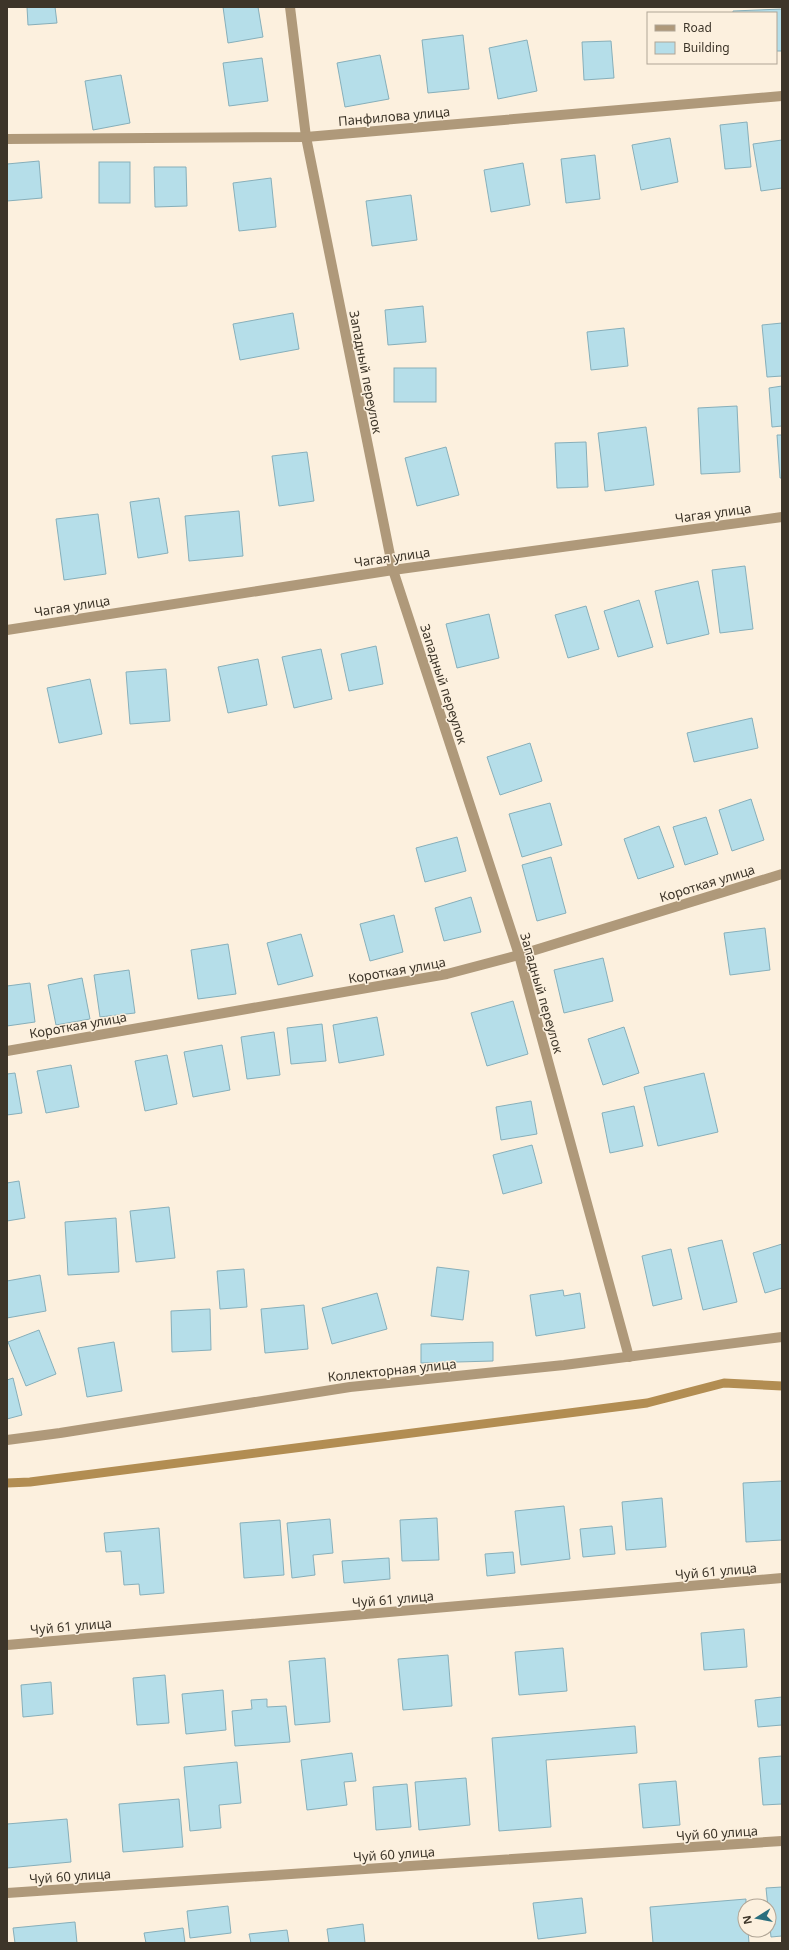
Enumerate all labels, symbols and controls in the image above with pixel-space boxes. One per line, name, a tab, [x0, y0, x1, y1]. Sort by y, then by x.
legend	[647, 12, 777, 64]
text: Road	[683, 19, 712, 36]
text: Building	[683, 39, 730, 56]
street label: Панфилова улица	[337, 102, 451, 130]
street label: Западный переулок	[345, 309, 387, 435]
street label: Чагая улица	[674, 499, 752, 527]
street label: Чагая улица	[353, 543, 431, 571]
street label: Чагая улица	[33, 591, 111, 621]
street label: Западный переулок	[416, 622, 472, 746]
street label: Короткая улица	[657, 860, 757, 906]
street label: Западный переулок	[516, 930, 568, 1056]
street label: Короткая улица	[347, 953, 447, 987]
street label: Короткая улица	[28, 1008, 128, 1042]
street label: Коллекторная улица	[327, 1354, 457, 1386]
street label: Чуй 61 улица	[674, 1558, 758, 1584]
street label: Чуй 61 улица	[351, 1586, 435, 1612]
street label: Чуй 61 улица	[29, 1613, 113, 1639]
street label: Чуй 60 улица	[676, 1821, 758, 1845]
street label: Чуй 60 улица	[353, 1842, 435, 1866]
street label: Чуй 60 улица	[29, 1864, 111, 1888]
north arrow	[737, 1898, 777, 1938]
text: N	[738, 1914, 755, 1926]

